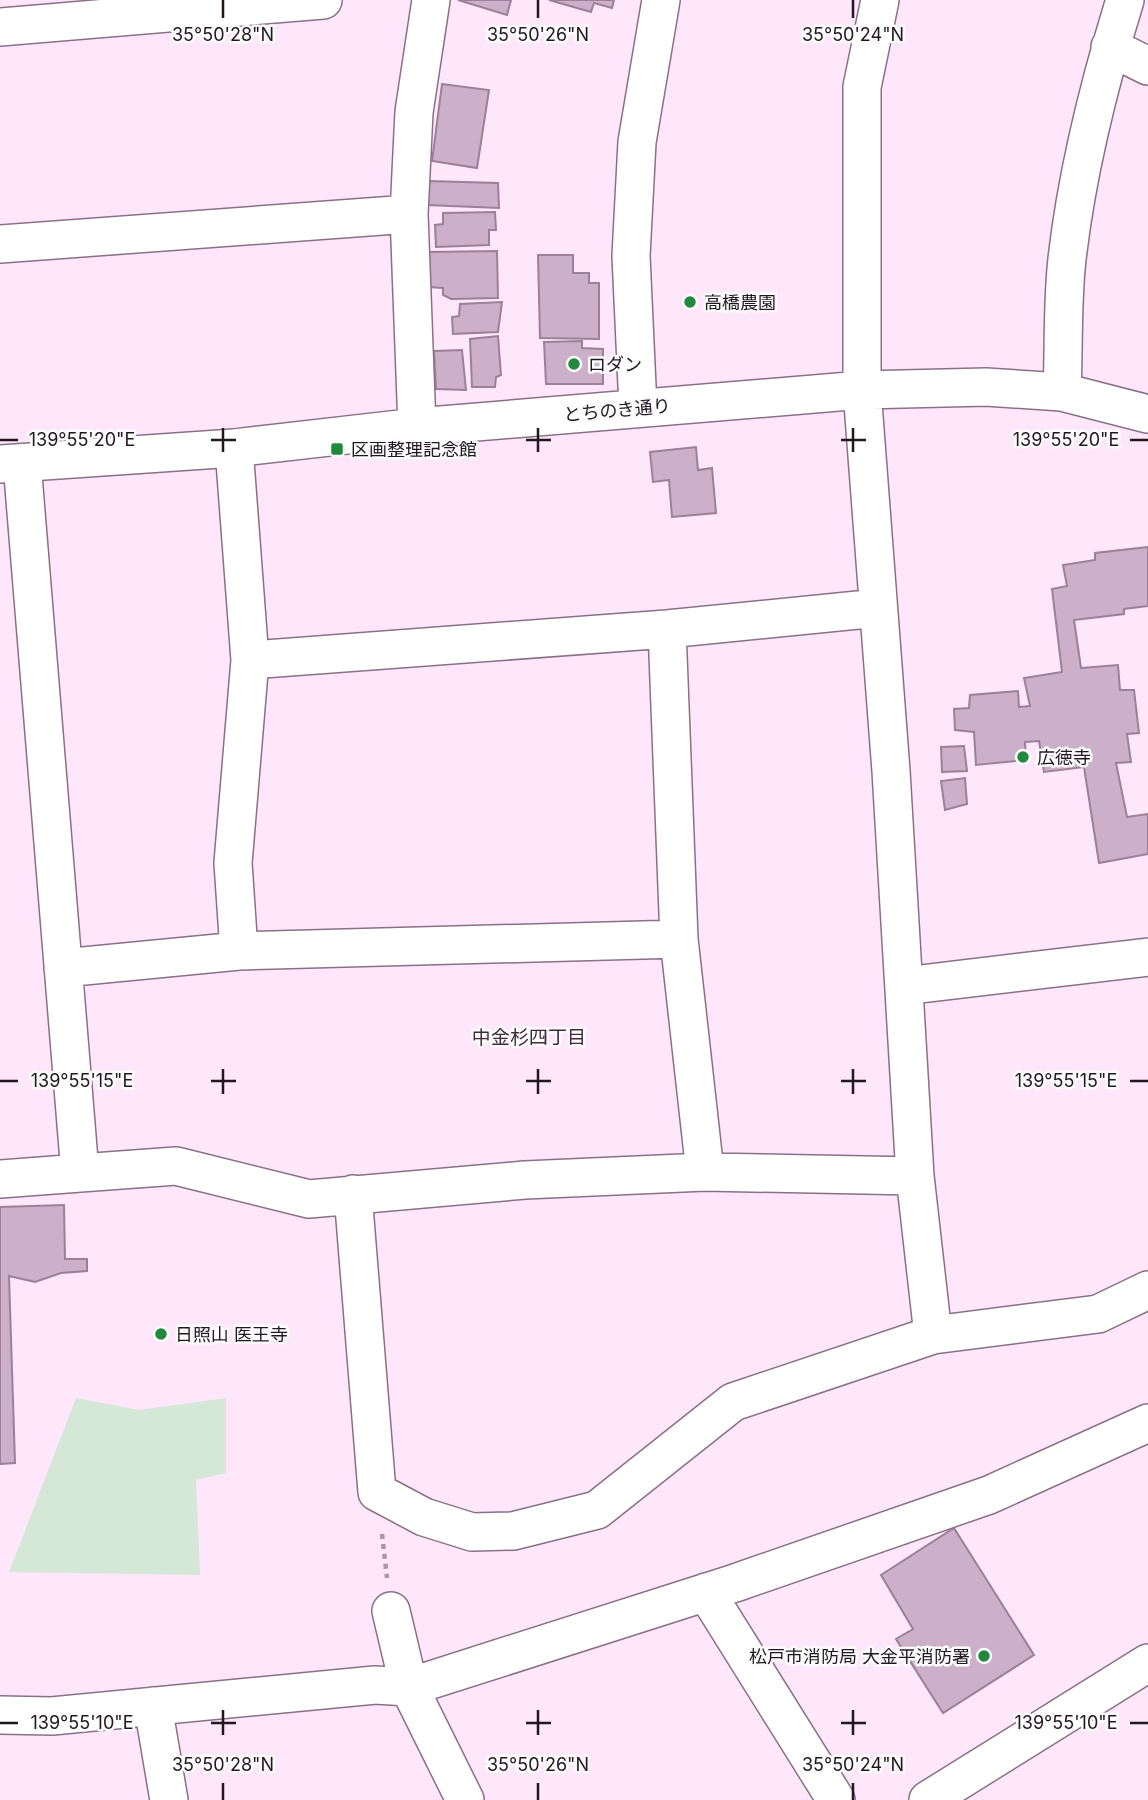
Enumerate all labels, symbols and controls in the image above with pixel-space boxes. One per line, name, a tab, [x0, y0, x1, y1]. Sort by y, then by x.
text: 35°50'28"N	[172, 24, 274, 45]
text: 35°50'26"N	[487, 24, 589, 45]
text: 35°50'24"N	[802, 24, 904, 45]
place label: 高橋農園	[704, 292, 776, 313]
marker: 高橋農園	[682, 294, 698, 310]
place label: ロダン	[588, 354, 642, 375]
marker: ロダン	[566, 356, 582, 372]
street label: とちのき通り	[563, 395, 671, 425]
text: 139°55'20"E	[29, 429, 135, 450]
text: 139°55'20"E	[1013, 429, 1119, 450]
place label: 区画整理記念館	[351, 439, 477, 460]
marker: 区画整理記念館	[329, 441, 345, 457]
place label: 広徳寺	[1037, 747, 1091, 768]
marker: 広徳寺	[1015, 749, 1031, 765]
district label: 中金杉四丁目	[472, 1026, 586, 1049]
text: 139°55'15"E	[31, 1070, 133, 1091]
text: 139°55'15"E	[1015, 1070, 1117, 1091]
place label: 日照山 医王寺	[175, 1324, 288, 1345]
marker: 日照山 医王寺	[153, 1326, 169, 1342]
place label: 松戸市消防局 大金平消防署	[749, 1646, 970, 1667]
marker: 松戸市消防局 大金平消防署	[976, 1648, 992, 1664]
text: 139°55'10"E	[31, 1712, 133, 1733]
text: 139°55'10"E	[1015, 1712, 1117, 1733]
text: 35°50'28"N	[172, 1754, 274, 1775]
text: 35°50'26"N	[487, 1754, 589, 1775]
text: 35°50'24"N	[802, 1754, 904, 1775]

